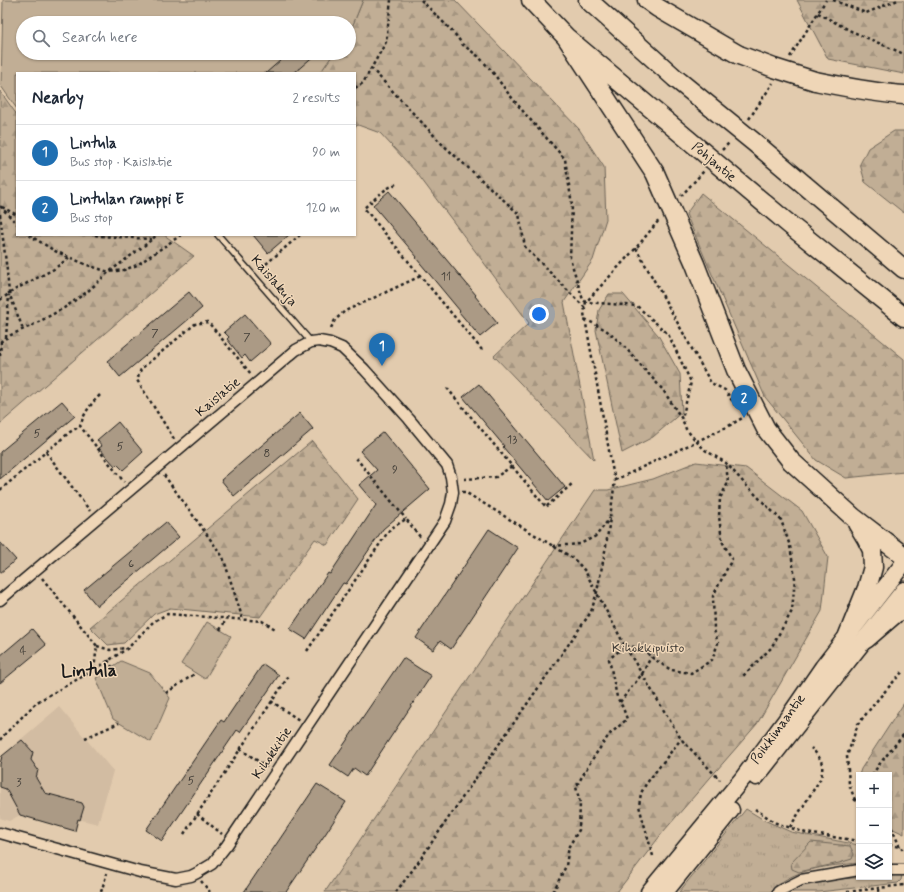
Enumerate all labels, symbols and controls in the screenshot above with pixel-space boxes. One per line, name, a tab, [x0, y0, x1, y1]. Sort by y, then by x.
search box	[16, 16, 356, 60]
icon: search	[30, 27, 52, 49]
text: Search here	[62, 28, 138, 48]
text: Nearby	[32, 87, 84, 109]
text: 2 results	[293, 90, 340, 107]
text: Lintula	[70, 134, 117, 154]
street label: Pohjantie	[688, 138, 740, 186]
text: 1	[42, 144, 48, 161]
text: 90 m	[312, 144, 340, 161]
text: Bus stop · Kaislatie	[70, 154, 172, 171]
text: Lintulan ramppi E	[70, 190, 184, 210]
text: 2	[42, 200, 48, 217]
text: 120 m	[306, 200, 340, 217]
text: Bus stop	[70, 210, 113, 227]
street label: Kaislakuja	[247, 252, 301, 311]
house number: 11	[441, 269, 451, 285]
your location	[529, 304, 549, 324]
house number: 7	[151, 326, 159, 342]
house number: 7	[243, 330, 251, 346]
pin: 1	[369, 333, 395, 366]
street label: Kaislatie	[192, 373, 244, 421]
pin: 2	[731, 385, 757, 418]
house number: 5	[33, 426, 41, 442]
house number: 13	[507, 432, 517, 448]
house number: 5	[116, 439, 124, 455]
house number: 8	[264, 446, 270, 462]
house number: 9	[392, 462, 398, 478]
house number: 6	[128, 556, 134, 572]
park label: Kihokkipuisto	[612, 639, 684, 657]
house number: 4	[20, 643, 27, 659]
district label: Lintula	[61, 659, 117, 683]
street label: Poikkimaantie	[746, 690, 810, 768]
street label: Kihokkitie	[248, 723, 296, 783]
map controls	[856, 772, 892, 880]
button: +	[856, 772, 892, 808]
house number: 5	[187, 773, 195, 789]
house number: 3	[16, 775, 22, 791]
button: −	[856, 808, 892, 844]
button: layers	[856, 844, 892, 880]

